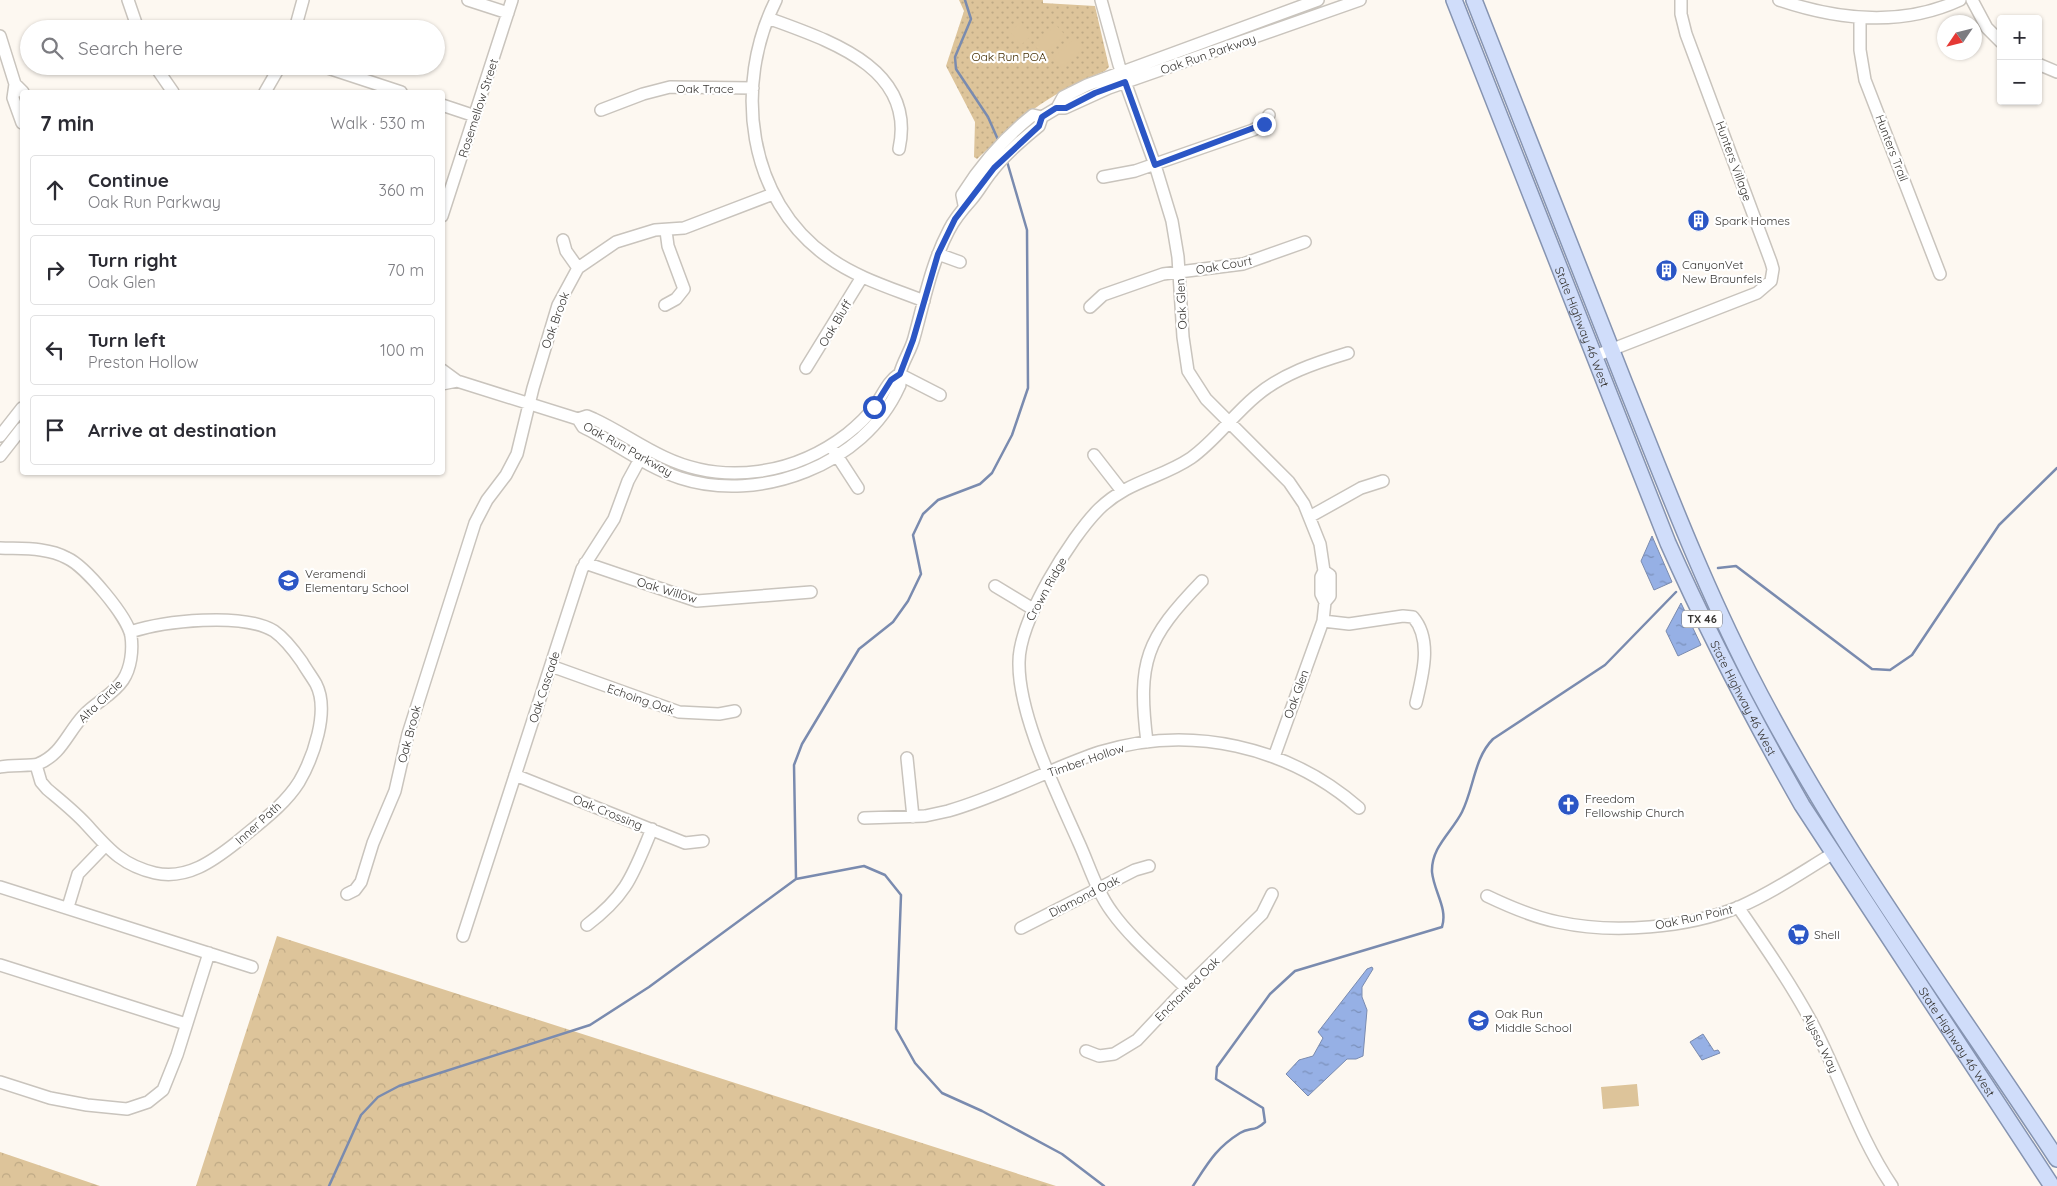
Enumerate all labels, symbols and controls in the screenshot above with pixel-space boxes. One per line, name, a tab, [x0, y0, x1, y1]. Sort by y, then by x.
north arrow	[1937, 15, 1982, 60]
map controls	[1997, 15, 2042, 105]
button: +	[1997, 15, 2042, 60]
search box	[20, 20, 445, 75]
street label: Oak Run Parkway	[1158, 31, 1258, 77]
icon: search	[38, 34, 66, 62]
text: Search here	[78, 36, 183, 60]
park label: Oak Run POA	[971, 49, 1047, 64]
street label: Rosemellow Street	[455, 57, 501, 159]
button: −	[1997, 60, 2042, 105]
street label: Oak Trace	[676, 81, 734, 96]
text: 7 min	[40, 110, 94, 136]
street label: Hunters Trail	[1872, 112, 1912, 184]
text: Walk · 530 m	[330, 113, 425, 133]
route end	[1253, 113, 1276, 136]
street label: Hunters Village	[1713, 119, 1756, 203]
text: Continue	[88, 168, 169, 192]
icon: ahead	[41, 176, 69, 204]
text: 360 m	[379, 180, 424, 200]
text: Oak Run Parkway	[88, 192, 221, 212]
building icon: Spark Homes	[1687, 208, 1711, 232]
place label: Spark Homes	[1715, 213, 1790, 228]
text: Turn right	[88, 248, 177, 272]
street label: Oak Court	[1195, 253, 1253, 277]
icon: right	[41, 256, 69, 284]
place label: CanyonVet New Braunfels	[1682, 257, 1762, 286]
building icon: CanyonVet New Braunfels	[1654, 259, 1678, 283]
text: 70 m	[387, 260, 424, 280]
street label: State Highway 46 West	[1552, 264, 1613, 389]
text: Oak Glen	[88, 272, 156, 292]
street label: Oak Glen	[1172, 278, 1190, 330]
street label: Oak Brook	[538, 290, 572, 350]
street label: Oak Bluff	[815, 296, 855, 349]
text: Turn left	[88, 328, 166, 352]
icon: left	[41, 336, 69, 364]
text: 100 m	[380, 340, 424, 360]
text: Preston Hollow	[88, 352, 199, 372]
route start	[863, 396, 886, 419]
icon: arrive	[41, 416, 69, 444]
text: Arrive at destination	[88, 418, 277, 442]
street label: Oak Run Parkway	[581, 418, 675, 480]
street label: Crown Ridge	[1022, 554, 1070, 624]
place label: Veramendi Elementary School	[305, 566, 409, 595]
school or university icon: Veramendi Elementary School	[277, 568, 301, 592]
street label: Oak Willow	[635, 574, 699, 606]
road number: TX 46	[1682, 610, 1722, 628]
street label: State Highway 46 West	[1707, 638, 1780, 758]
street label: Oak Cascade	[525, 649, 563, 725]
street label: Oak Glen	[1280, 668, 1312, 720]
street label: Alta Circle	[75, 676, 125, 726]
street label: Echoing Oak	[605, 680, 677, 718]
street label: Oak Brook	[394, 703, 424, 765]
street label: Timber Hollow	[1046, 740, 1126, 780]
street label: Oak Crossing	[571, 791, 645, 833]
place label: Freedom Fellowship Church	[1585, 791, 1684, 820]
church icon: Freedom Fellowship Church	[1557, 793, 1581, 817]
street label: Inner Path	[232, 798, 284, 848]
street label: Diamond Oak	[1046, 872, 1122, 920]
street label: Oak Run Point	[1654, 901, 1734, 933]
supermarket icon: Shell	[1786, 922, 1810, 946]
place label: Shell	[1814, 927, 1840, 942]
street label: Enchanted Oak	[1152, 954, 1222, 1024]
street label: State Highway 46 West	[1916, 984, 1999, 1099]
place label: Oak Run Middle School	[1495, 1006, 1572, 1035]
school or university icon: Oak Run Middle School	[1467, 1008, 1491, 1032]
street label: Alyssa Way	[1800, 1011, 1842, 1075]

